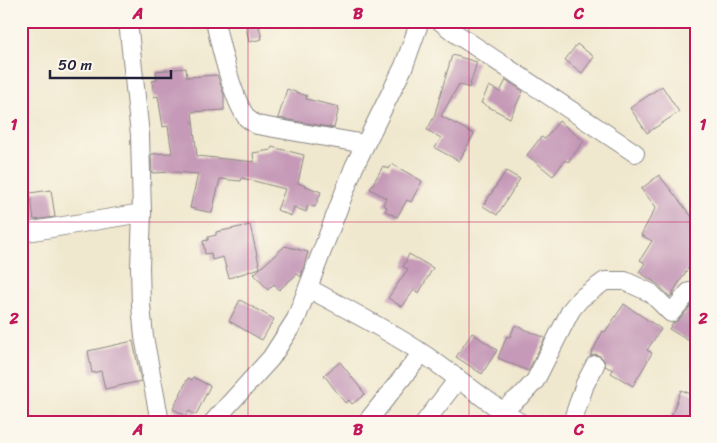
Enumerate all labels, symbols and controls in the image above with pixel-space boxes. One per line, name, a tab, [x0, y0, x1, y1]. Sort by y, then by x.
text: A	[132, 0, 143, 28]
text: B	[353, 0, 364, 28]
text: C	[573, 0, 585, 28]
scale bar	[50, 48, 171, 80]
text: 50 m	[58, 52, 93, 78]
text: 1	[11, 110, 18, 139]
text: 1	[700, 110, 707, 139]
text: 2	[8, 304, 19, 333]
text: 2	[697, 304, 708, 333]
text: A	[132, 415, 143, 443]
text: B	[353, 415, 364, 443]
text: C	[573, 415, 585, 443]

